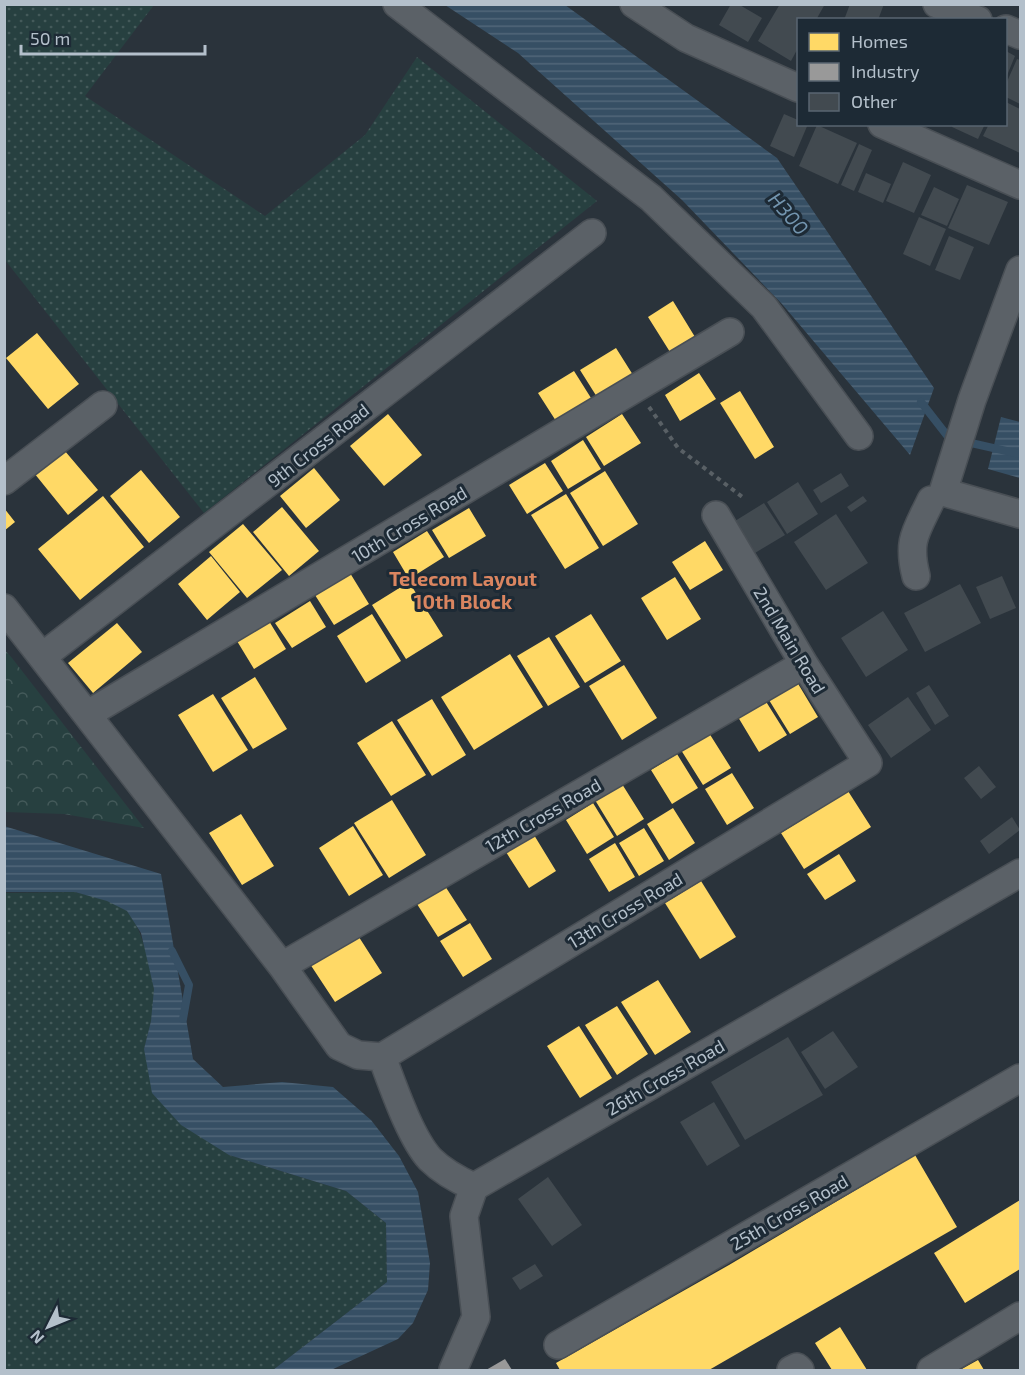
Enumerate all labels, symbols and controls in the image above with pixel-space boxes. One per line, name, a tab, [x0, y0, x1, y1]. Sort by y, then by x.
scale bar	[21, 18, 206, 56]
legend	[797, 18, 1007, 126]
text: 50 m	[30, 27, 70, 49]
text: Homes	[851, 30, 908, 52]
text: Industry	[851, 60, 920, 82]
text: Other	[851, 90, 897, 112]
water label: H300	[764, 187, 814, 239]
street label: 9th Cross Road	[263, 399, 373, 491]
street label: 10th Cross Road	[347, 481, 471, 567]
district label: Telecom Layout 10th Block	[389, 566, 537, 613]
street label: 2nd Main Road	[749, 582, 831, 698]
street label: 12th Cross Road	[481, 773, 605, 857]
street label: 13th Cross Road	[564, 867, 686, 953]
street label: 26th Cross Road	[602, 1034, 728, 1120]
street label: 25th Cross Road	[726, 1169, 852, 1255]
north arrow	[18, 1297, 78, 1357]
text: N	[26, 1327, 48, 1348]

